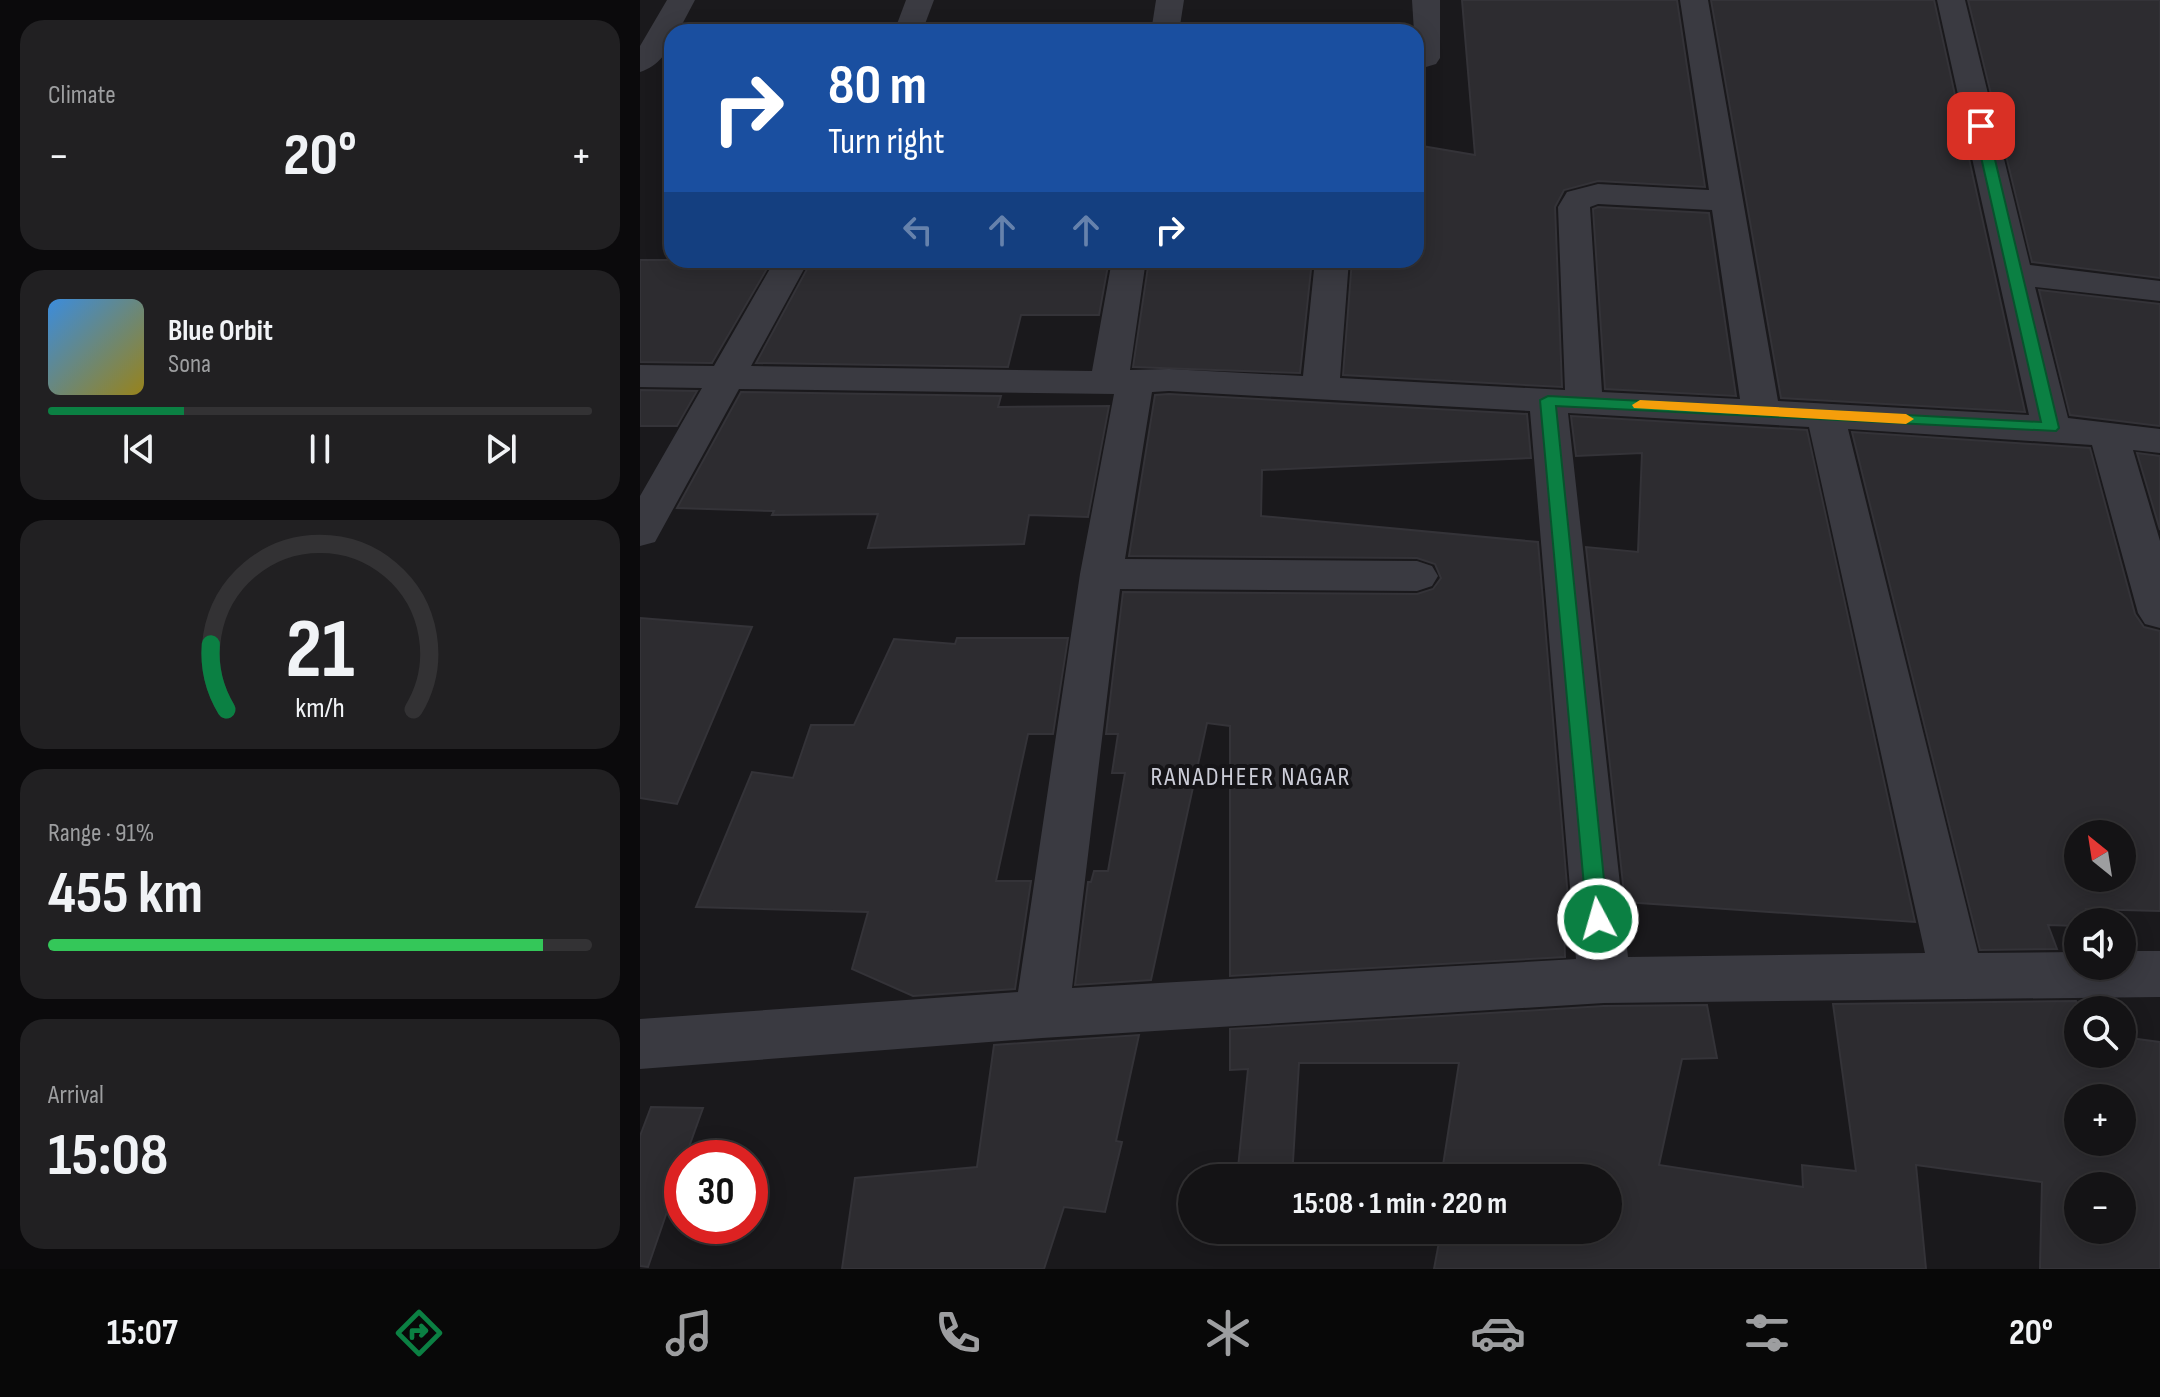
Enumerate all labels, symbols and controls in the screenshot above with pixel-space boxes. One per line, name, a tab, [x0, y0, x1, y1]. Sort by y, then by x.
text: 80 m	[828, 53, 927, 120]
icon: right	[696, 56, 800, 160]
text: Climate	[48, 80, 116, 111]
pin	[1947, 92, 2015, 160]
icon: arrive	[1959, 104, 2003, 148]
text: 20°	[283, 120, 357, 192]
text: Turn right	[828, 121, 945, 164]
text: −	[48, 130, 70, 183]
text: +	[570, 130, 592, 183]
icon: left	[896, 208, 940, 252]
icon: ahead	[980, 208, 1024, 252]
icon: ahead	[1064, 208, 1108, 252]
icon: right	[1148, 208, 1192, 252]
text: Blue Orbit	[168, 313, 273, 349]
text: Sona	[168, 349, 211, 380]
icon: previous	[117, 427, 161, 471]
icon: pause	[298, 427, 342, 471]
icon: next	[479, 427, 523, 471]
text: 21	[285, 601, 355, 701]
text: km/h	[295, 692, 345, 727]
district label: RANADHEER NAGAR	[1150, 762, 1352, 793]
text: Range · 91%	[48, 818, 154, 849]
north arrow	[2064, 820, 2136, 892]
map controls	[2064, 820, 2136, 1244]
text: 455 km	[48, 858, 203, 930]
position arrow	[1556, 877, 1640, 961]
button: sound	[2064, 908, 2136, 980]
button: search	[2064, 996, 2136, 1068]
text: Arrival	[48, 1080, 104, 1111]
button: +	[2064, 1084, 2136, 1156]
text: 15:08	[48, 1120, 168, 1192]
speed limit sign: 30	[664, 1140, 768, 1244]
button: −	[2064, 1172, 2136, 1244]
text: 15:08 · 1 min · 220 m	[1293, 1186, 1507, 1222]
icon: directions	[391, 1305, 447, 1361]
icon: music	[661, 1305, 717, 1361]
icon: phone	[930, 1305, 986, 1361]
icon: climate	[1200, 1305, 1256, 1361]
icon: car	[1470, 1305, 1526, 1361]
icon: filters	[1739, 1305, 1795, 1361]
text: 15:07	[107, 1312, 178, 1355]
text: 20°	[2009, 1312, 2053, 1355]

